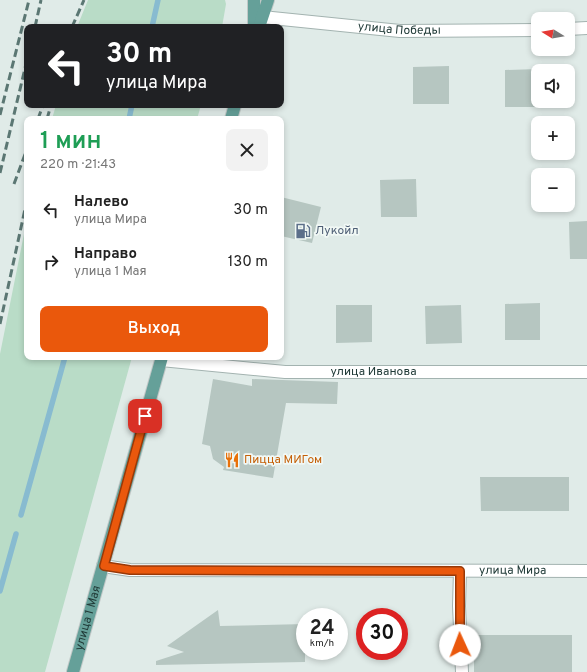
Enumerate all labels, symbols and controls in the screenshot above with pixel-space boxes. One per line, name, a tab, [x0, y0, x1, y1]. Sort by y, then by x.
north arrow	[531, 12, 575, 56]
map controls	[531, 12, 575, 212]
street label: улица Победы	[357, 19, 441, 39]
text: 30 m	[106, 37, 172, 73]
icon: left	[40, 40, 92, 92]
button: sound	[531, 64, 575, 108]
text: улица Мира	[106, 72, 207, 95]
button: +	[531, 116, 575, 160]
text: 1 мин	[40, 127, 101, 157]
button: close	[226, 129, 268, 171]
text: 220 m · 21:43	[40, 157, 116, 173]
button: −	[531, 168, 575, 212]
text: Налево	[74, 193, 129, 212]
icon: left	[40, 199, 62, 221]
text: 30 m	[233, 201, 268, 220]
text: улица Мира	[74, 212, 147, 228]
fuel station icon: Лукойл	[294, 222, 312, 240]
place label: Лукойл	[315, 223, 359, 239]
text: Направо	[74, 245, 137, 264]
icon: right	[40, 251, 62, 273]
text: 130 m	[228, 253, 268, 272]
text: улица 1 Мая	[74, 264, 147, 280]
button: Выход	[40, 306, 268, 352]
street label: улица Иванова	[330, 364, 416, 380]
pin	[128, 399, 162, 433]
icon: arrive	[134, 405, 156, 427]
restaurant icon: Пицца МИГом	[223, 451, 241, 469]
place label: Пицца МИГом	[244, 452, 322, 468]
street label: улица Мира	[479, 563, 546, 579]
street label: улица 1 Мая	[71, 584, 105, 653]
speed limit sign: 30	[356, 608, 408, 660]
text: 24	[309, 616, 335, 642]
position arrow	[439, 624, 481, 666]
text: km/h	[310, 637, 334, 650]

